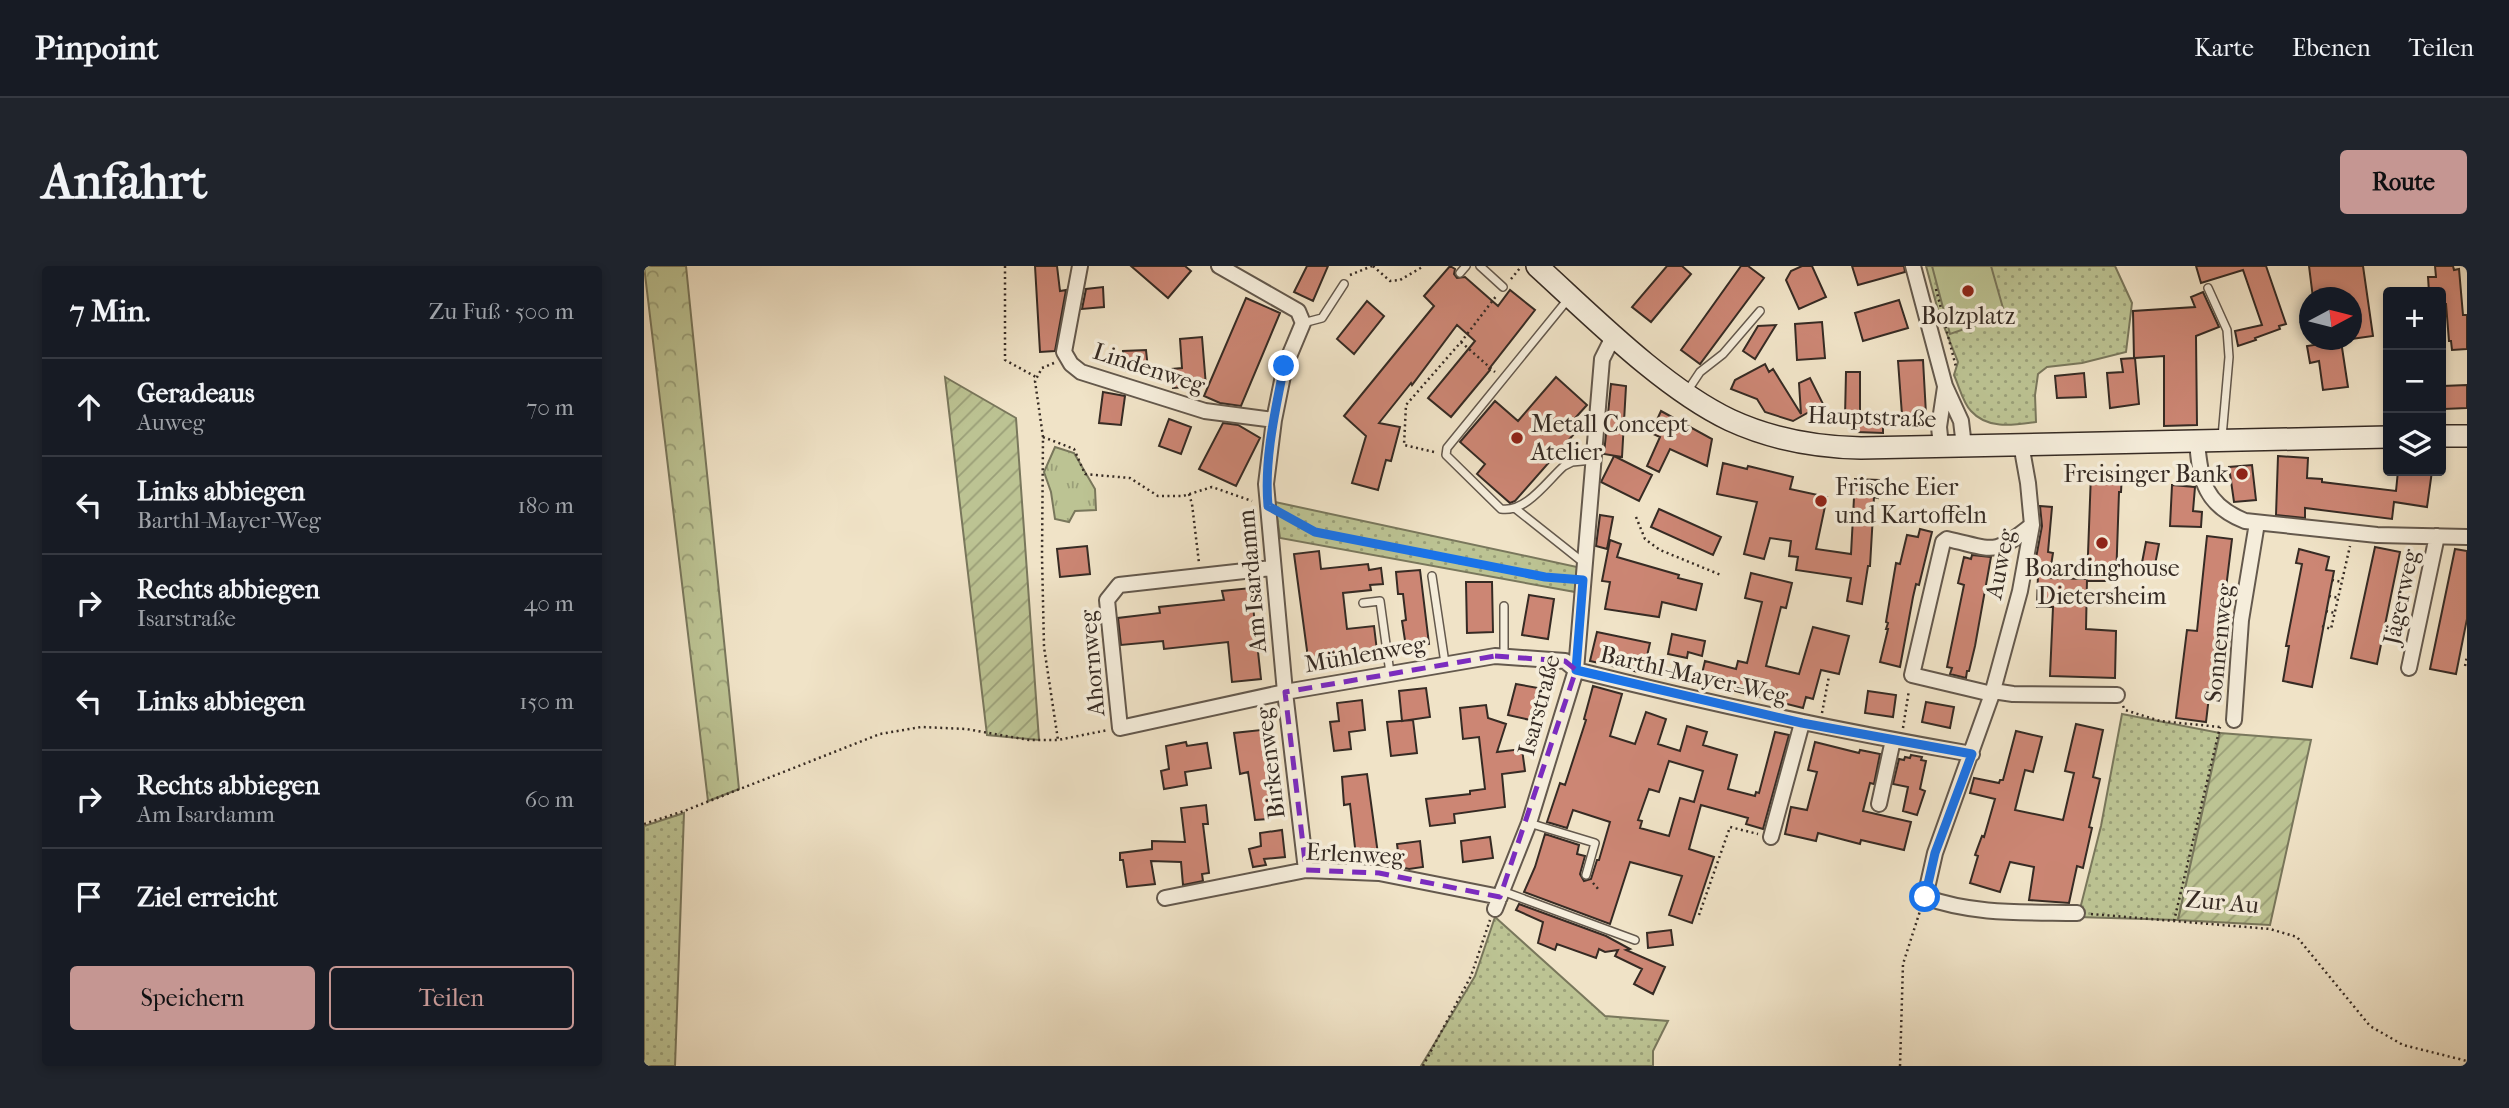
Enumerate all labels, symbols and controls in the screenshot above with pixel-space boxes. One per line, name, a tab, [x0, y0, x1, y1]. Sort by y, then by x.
text: Pinpoint	[35, 29, 159, 68]
text: Karte	[2194, 34, 2254, 62]
text: Ebenen	[2292, 34, 2371, 62]
text: Teilen	[2409, 34, 2474, 62]
button: Route	[2340, 150, 2467, 214]
text: Anfahrt	[42, 153, 207, 211]
marker: Bolzplatz	[1960, 283, 1976, 299]
north arrow	[2299, 287, 2362, 350]
map controls	[2383, 287, 2446, 476]
button: +	[2383, 287, 2446, 350]
text: 7 Min.	[70, 294, 150, 329]
text: Zu Fuß · 500 m	[429, 298, 574, 325]
place label: Bolzplatz	[1921, 302, 2016, 330]
street label: Lindenweg	[1090, 337, 1210, 400]
route end	[1268, 350, 1299, 381]
button: −	[2383, 350, 2446, 413]
text: Geradeaus	[137, 378, 255, 409]
icon: ahead	[70, 388, 108, 426]
text: 70 m	[526, 394, 574, 421]
street label: Hauptstraße	[1807, 401, 1937, 433]
text: Auweg	[137, 409, 205, 436]
place label: Metall Concept Atelier	[1530, 410, 1689, 466]
button: layers	[2383, 413, 2446, 476]
marker: Metall Concept Atelier	[1509, 430, 1525, 446]
place label: Freisinger Bank	[2063, 460, 2229, 488]
marker: Freisinger Bank	[2234, 466, 2250, 482]
place label: Frische Eier und Kartoffeln	[1834, 473, 1987, 529]
text: Links abbiegen	[137, 476, 305, 507]
icon: left	[70, 486, 108, 524]
text: 180 m	[517, 492, 574, 519]
marker: Frische Eier und Kartoffeln	[1813, 493, 1829, 509]
text: Barthl-Mayer-Weg	[137, 507, 321, 534]
street label: Am Isardamm	[1232, 508, 1272, 655]
street label: Auweg	[1979, 525, 2021, 602]
marker: Boardinghouse Dietersheim	[2094, 535, 2110, 551]
street label: Jägerweg	[2377, 546, 2425, 649]
place label: Boardinghouse Dietersheim	[2024, 554, 2180, 610]
text: Rechts abbiegen	[137, 574, 320, 605]
street label: Sonnenweg	[2199, 581, 2239, 704]
icon: right	[70, 584, 108, 622]
text: 40 m	[524, 590, 574, 617]
text: Isarstraße	[137, 605, 236, 632]
street label: Ahornweg	[1073, 607, 1111, 718]
street label: Mühlenweg	[1302, 629, 1429, 678]
street label: Barthl-Mayer-Weg	[1597, 640, 1792, 710]
street label: Isarstraße	[1512, 651, 1566, 759]
icon: left	[70, 682, 108, 720]
text: Links abbiegen	[137, 686, 305, 717]
text: 150 m	[519, 688, 574, 715]
street label: Birkenweg	[1249, 704, 1291, 820]
text: Rechts abbiegen	[137, 770, 320, 801]
icon: right	[70, 780, 108, 818]
text: 60 m	[525, 786, 574, 813]
text: Am Isardamm	[137, 801, 275, 828]
street label: Erlenweg	[1305, 837, 1406, 871]
icon: arrive	[70, 878, 108, 916]
route start	[1909, 881, 1940, 912]
text: Ziel erreicht	[137, 882, 278, 913]
street label: Zur Au	[2184, 885, 2260, 919]
button: Speichern	[70, 966, 315, 1030]
button: Teilen	[329, 966, 574, 1030]

